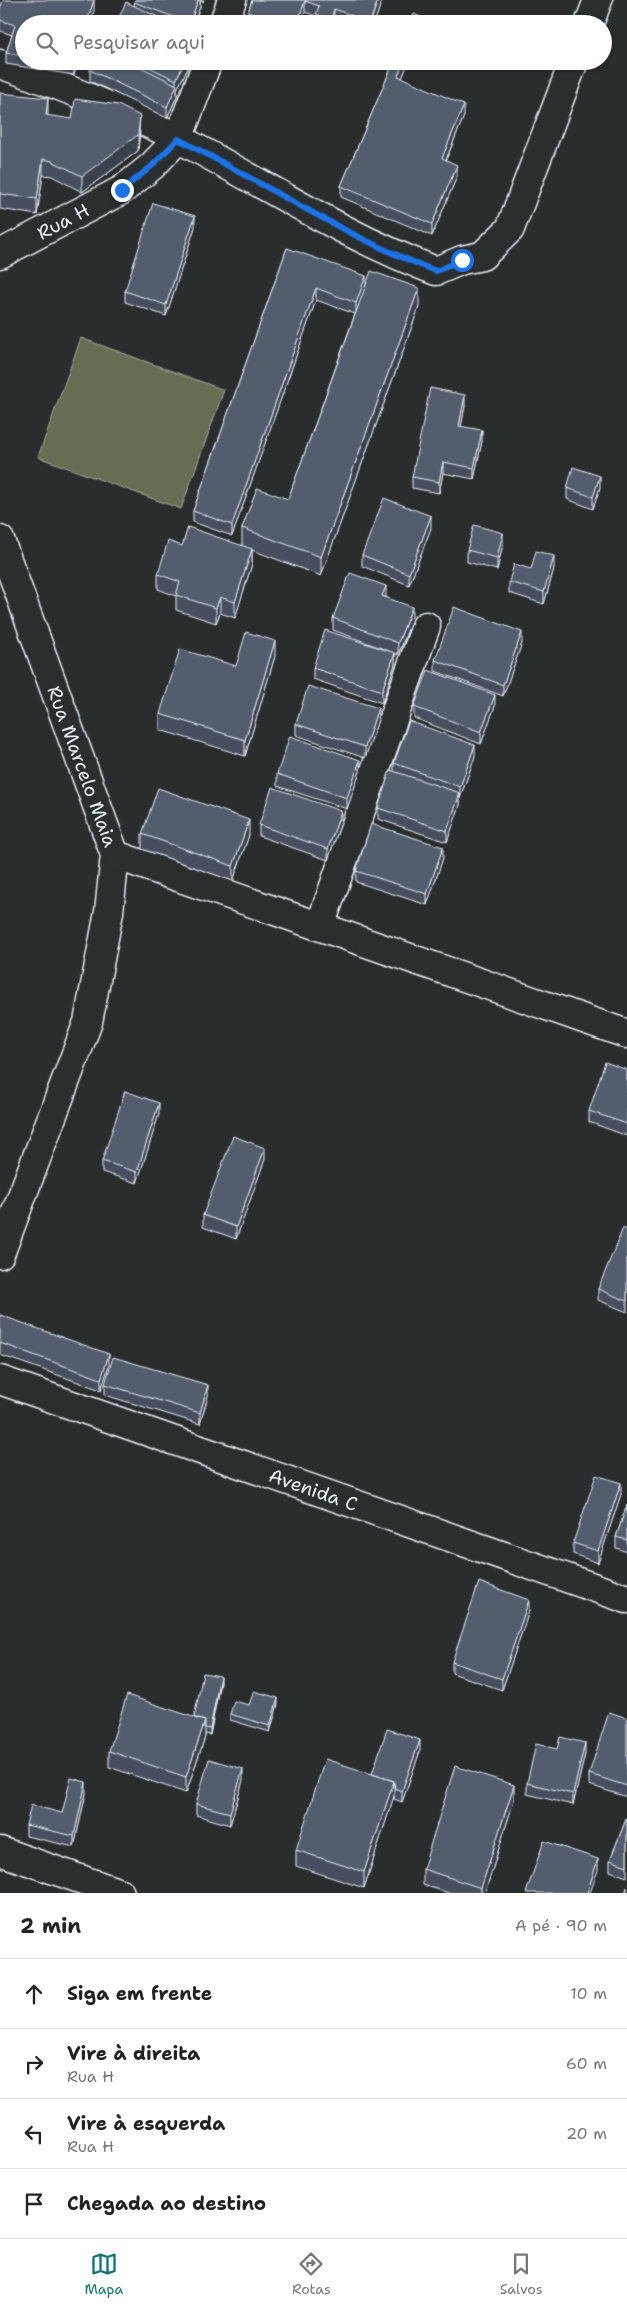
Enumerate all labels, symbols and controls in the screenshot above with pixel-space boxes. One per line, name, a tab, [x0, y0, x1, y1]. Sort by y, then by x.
search box	[15, 15, 612, 70]
icon: search	[33, 29, 61, 57]
text: Pesquisar aqui	[73, 30, 205, 55]
route end	[111, 179, 134, 202]
street label: Rua H	[32, 197, 93, 245]
route start	[451, 249, 474, 272]
street label: Rua Marcelo Maia	[42, 682, 124, 851]
street label: Avenida C	[266, 1462, 361, 1517]
text: 2 min	[20, 1912, 81, 1940]
text: A pé · 90 m	[515, 1915, 607, 1936]
icon: ahead	[20, 1980, 48, 2008]
text: Siga em frente	[67, 1981, 212, 2006]
text: 10 m	[570, 1983, 607, 2004]
text: Vire à direita	[67, 2041, 200, 2066]
icon: right	[20, 2050, 48, 2078]
text: 60 m	[566, 2053, 607, 2074]
text: Rua H	[67, 2066, 114, 2087]
text: Vire à esquerda	[67, 2111, 225, 2136]
icon: left	[20, 2120, 48, 2148]
text: 20 m	[566, 2123, 607, 2144]
text: Rua H	[67, 2136, 114, 2157]
icon: arrive	[20, 2190, 48, 2218]
text: Chegada ao destino	[67, 2191, 266, 2216]
tab: Mapa	[84, 2250, 123, 2298]
tab: Rotas	[292, 2250, 331, 2298]
tab: Salvos	[500, 2250, 543, 2298]

